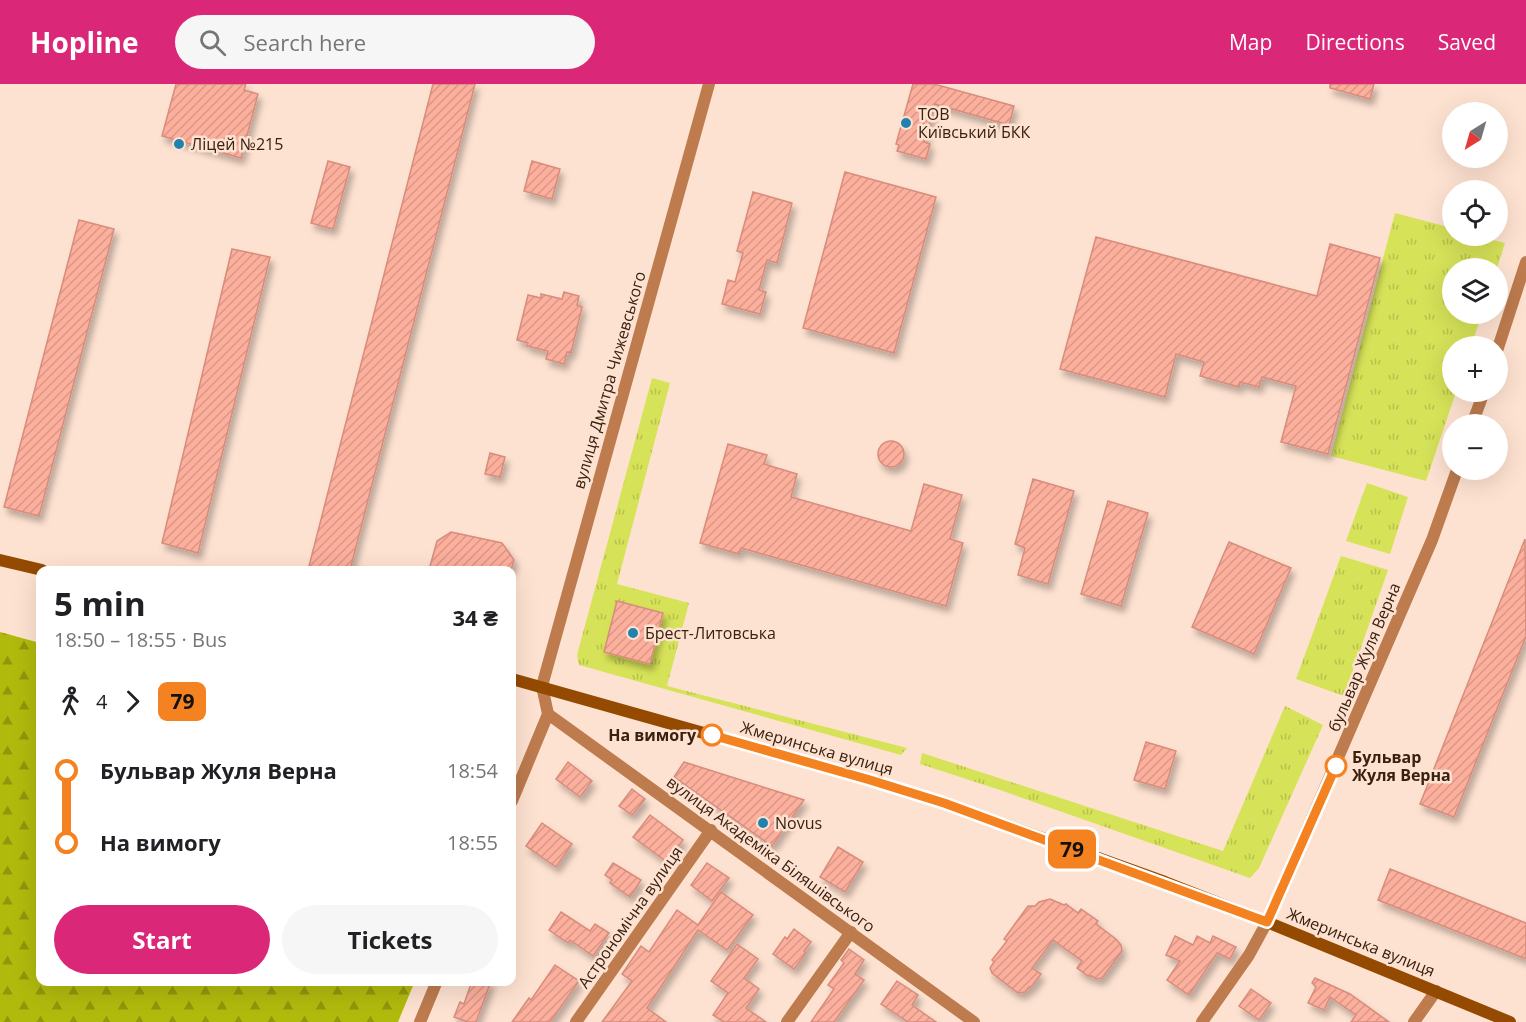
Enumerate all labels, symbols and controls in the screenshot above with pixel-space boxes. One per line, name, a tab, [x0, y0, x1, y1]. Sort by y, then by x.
search box	[175, 15, 595, 69]
text: Hopline	[30, 23, 139, 61]
icon: search	[196, 26, 229, 59]
text: Search here	[244, 27, 366, 57]
text: Map	[1229, 28, 1272, 56]
text: Directions	[1305, 28, 1405, 56]
text: Saved	[1438, 28, 1496, 56]
north arrow	[1442, 102, 1508, 168]
map controls	[1442, 102, 1508, 480]
place label: ТОВ Київський БКК	[918, 103, 1031, 143]
marker: ТОВ Київський БКК	[899, 116, 913, 130]
place label: Ліцей №215	[191, 133, 283, 155]
marker: Ліцей №215	[172, 137, 186, 151]
button: locate	[1442, 180, 1508, 246]
button: layers	[1442, 258, 1508, 324]
street label: вулиця Дмитра Чижевського	[567, 269, 651, 491]
button: +	[1442, 336, 1508, 402]
button: −	[1442, 414, 1508, 480]
street label: бульвар Жуля Верна	[1323, 579, 1405, 735]
text: 5 min	[54, 581, 146, 626]
text: 34 ₴	[452, 602, 498, 632]
place label: Брест-Литовська	[645, 622, 776, 644]
text: 18:50 – 18:55 · Bus	[54, 626, 227, 653]
marker: Брест-Литовська	[626, 626, 640, 640]
icon: walk	[54, 685, 87, 718]
icon: forward	[116, 685, 149, 718]
text: 79	[170, 687, 194, 715]
text: 4	[96, 688, 107, 715]
street label: Жмеринська вулиця	[738, 716, 896, 780]
place label: На вимогу	[608, 724, 697, 746]
marker: На вимогу	[701, 724, 723, 746]
place label: Бульвар Жуля Верна	[1352, 746, 1451, 786]
text: Бульвар Жуля Верна	[100, 755, 337, 785]
marker: Бульвар Жуля Верна	[1325, 755, 1347, 777]
text: 18:54	[447, 757, 498, 784]
street label: вулиця Академіка Біляшівського	[662, 771, 880, 937]
place label: Novus	[775, 812, 822, 834]
marker: Novus	[756, 816, 770, 830]
text: На вимогу	[100, 827, 221, 857]
text: 18:55	[447, 829, 498, 856]
line badge: 79	[1045, 830, 1099, 868]
text: 79	[1060, 835, 1084, 863]
street label: Астрономічна вулиця	[573, 842, 687, 992]
street label: Жмеринська вулиця	[1284, 902, 1438, 982]
button: Start	[54, 905, 270, 974]
button: Tickets	[282, 905, 498, 974]

